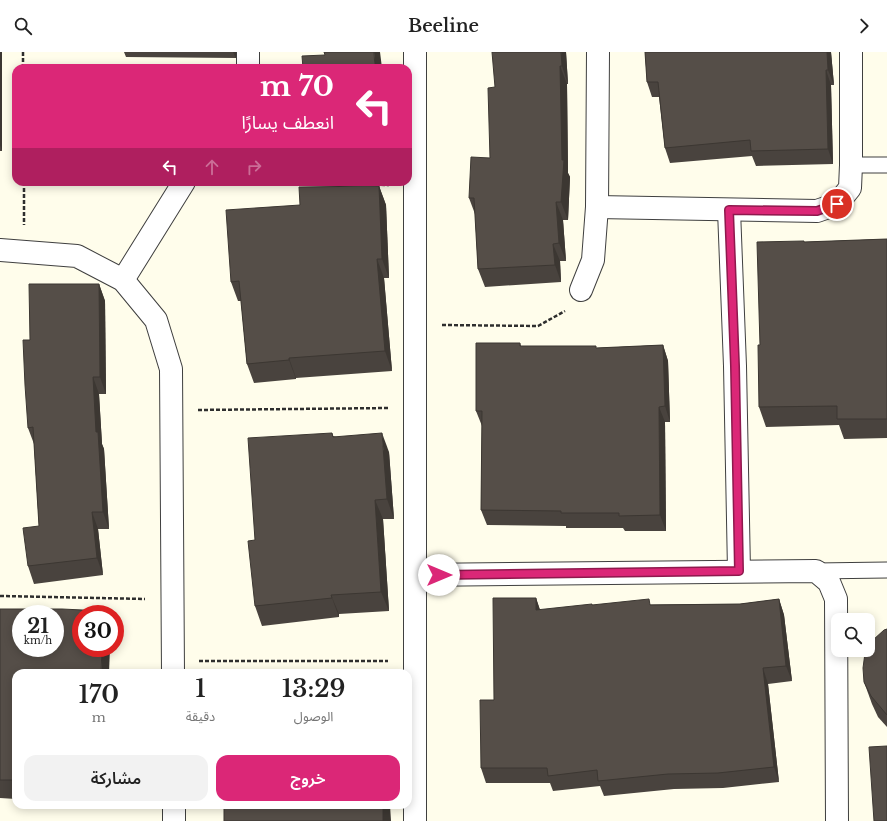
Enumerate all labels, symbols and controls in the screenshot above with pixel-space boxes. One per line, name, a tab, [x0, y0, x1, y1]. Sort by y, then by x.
icon: search	[12, 15, 34, 37]
text: Beeline	[408, 15, 479, 37]
icon: forward	[853, 15, 875, 37]
text: 70 m	[260, 69, 334, 104]
icon: left	[348, 80, 400, 132]
text: انعطف يسارًا	[241, 112, 334, 134]
icon: left	[159, 156, 181, 178]
icon: ahead	[201, 156, 223, 178]
icon: right	[243, 156, 265, 178]
pin	[820, 187, 854, 221]
icon: arrive	[826, 193, 848, 215]
position arrow	[418, 554, 460, 596]
speed limit sign: 30	[72, 605, 124, 657]
map controls	[831, 613, 875, 657]
button: search	[831, 613, 875, 657]
text: 21	[27, 614, 49, 638]
text: km/h	[24, 634, 52, 647]
text: 1	[195, 674, 206, 703]
text: 13:29	[282, 674, 346, 703]
text: 170	[79, 680, 119, 709]
text: دقيقة	[186, 708, 215, 725]
text: الوصول	[294, 708, 333, 725]
text: m	[92, 709, 106, 726]
button: مشاركة	[24, 755, 208, 801]
button: خروج	[216, 755, 400, 801]

